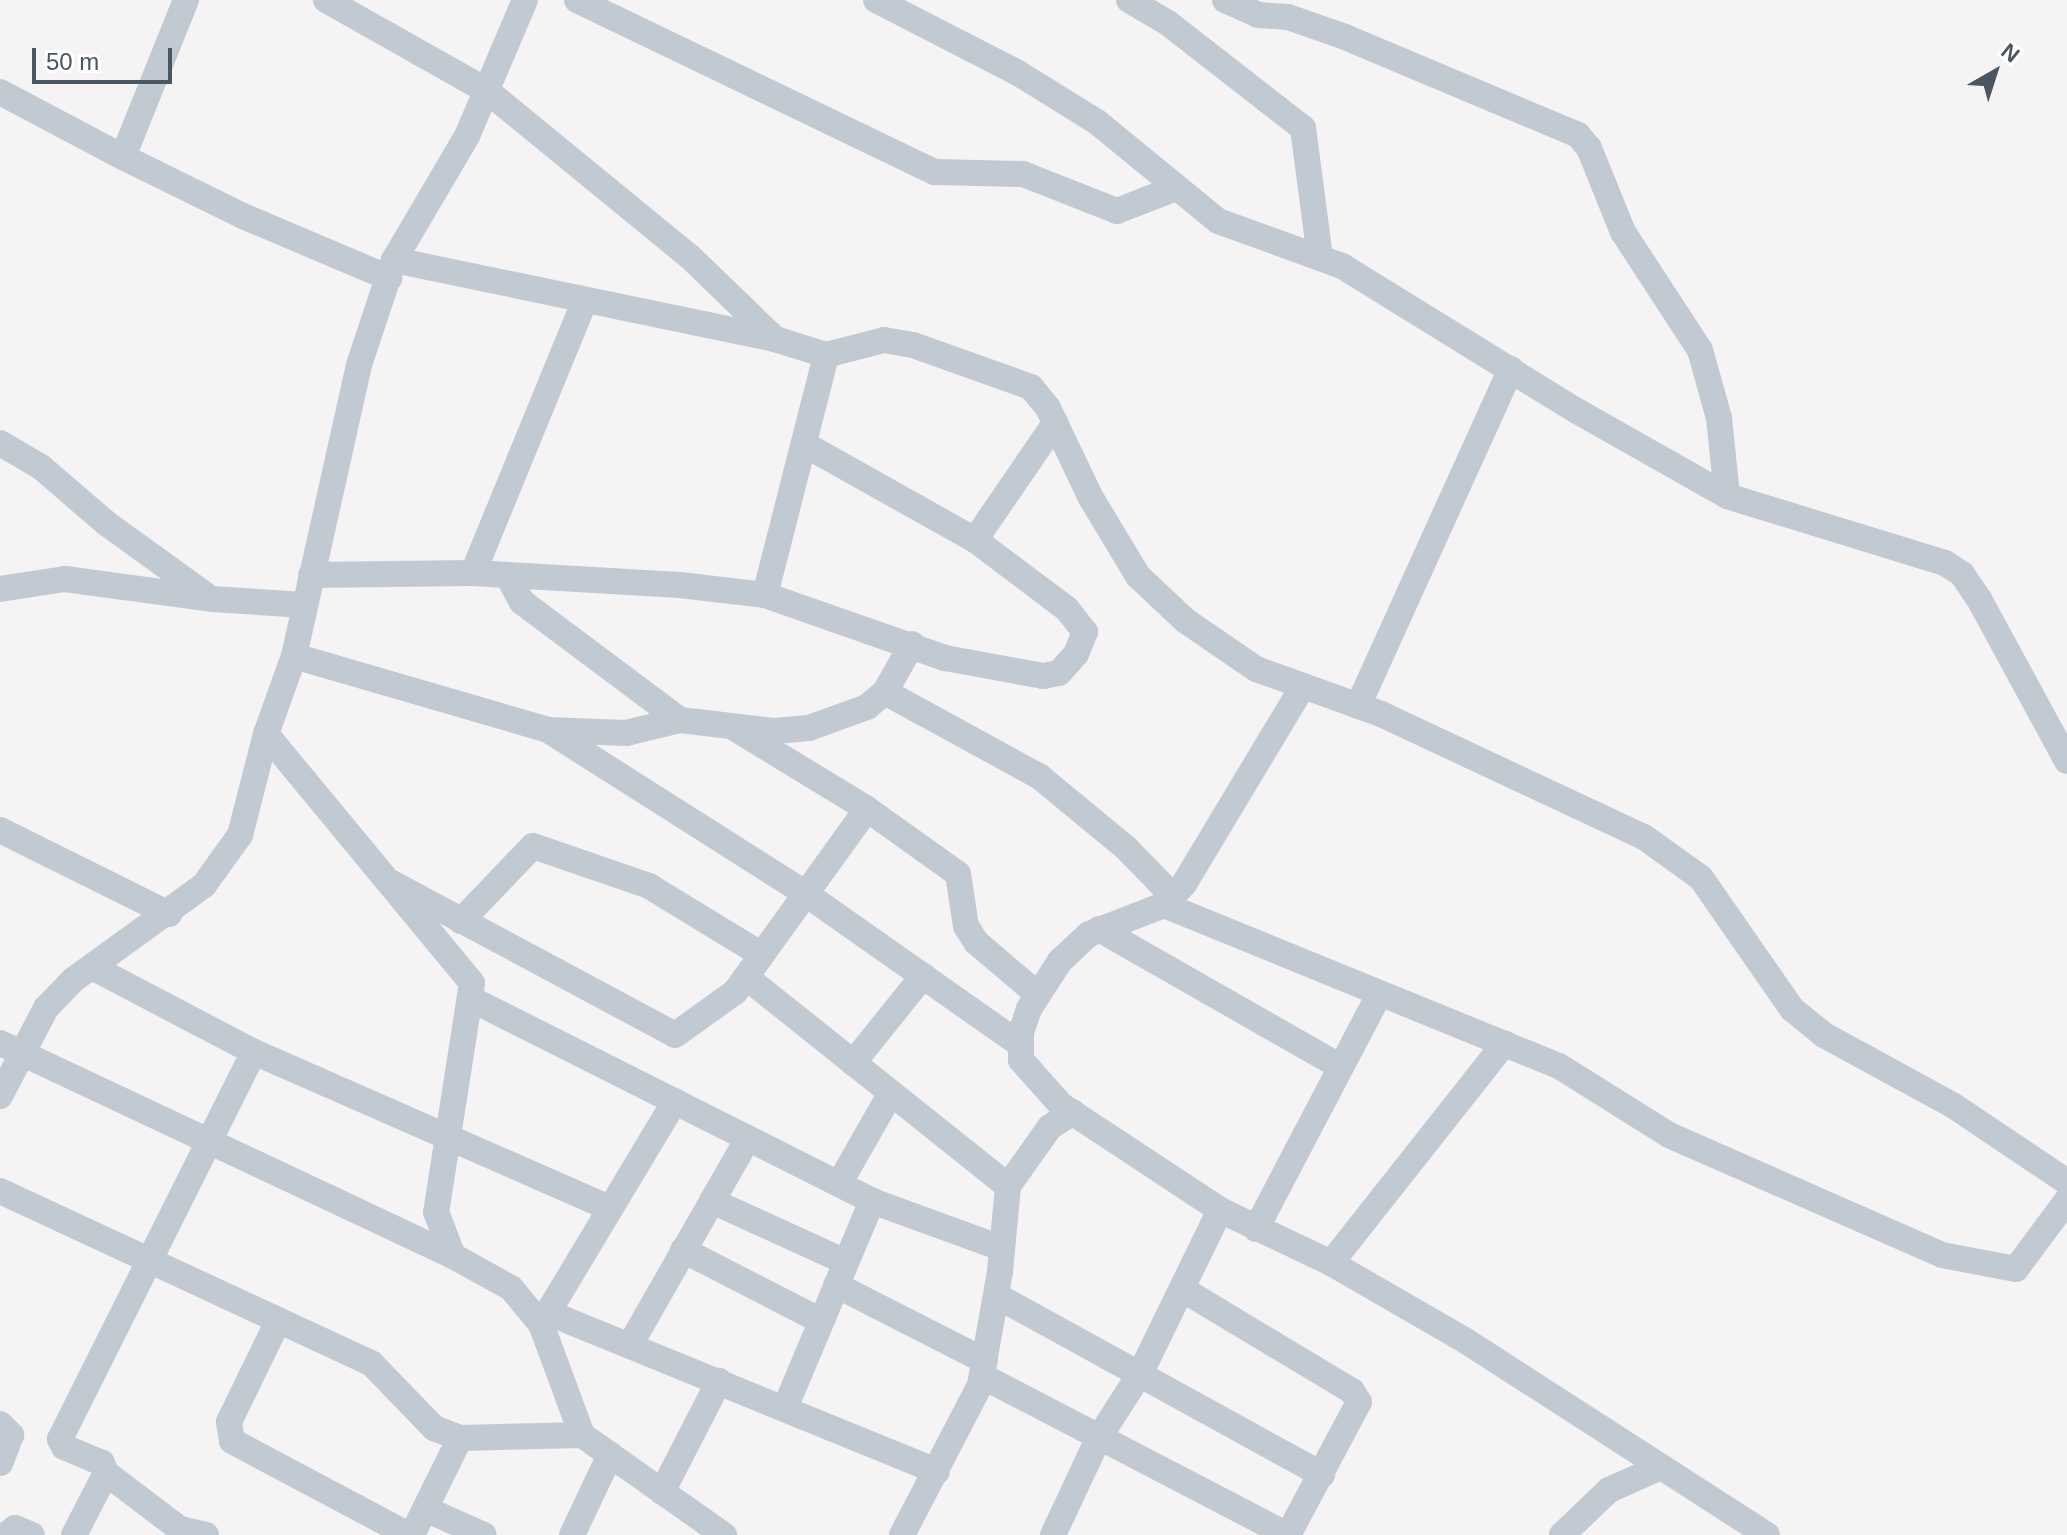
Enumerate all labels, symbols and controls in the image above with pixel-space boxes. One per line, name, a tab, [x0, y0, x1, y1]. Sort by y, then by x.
scale bar	[36, 32, 176, 82]
north arrow	[1955, 32, 2035, 112]
text: N	[1996, 38, 2024, 68]
text: 50 m	[46, 48, 99, 75]

